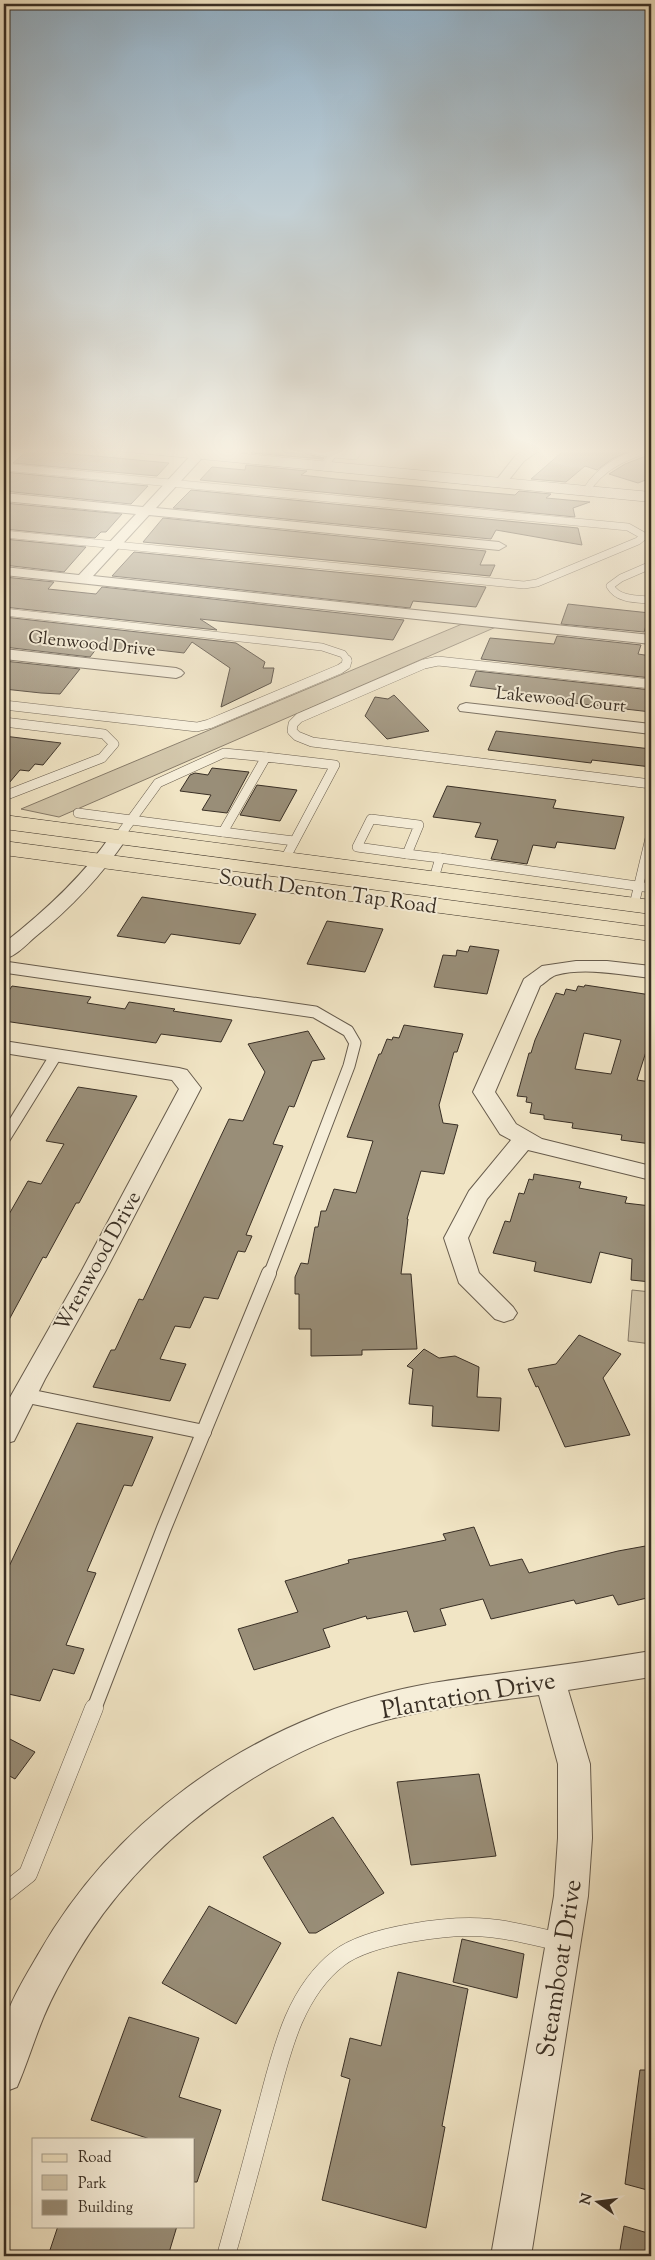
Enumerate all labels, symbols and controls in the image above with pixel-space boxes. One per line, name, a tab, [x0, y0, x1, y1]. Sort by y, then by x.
street label: Glenwood Drive	[27, 625, 157, 665]
street label: Lakewood Court	[495, 681, 627, 721]
street label: South Denton Tap Road	[217, 863, 439, 923]
street label: Wrenwood Drive	[48, 1186, 150, 1338]
street label: Plantation Drive	[379, 1664, 559, 1730]
street label: Steamboat Drive	[529, 1877, 593, 2060]
legend	[32, 2138, 195, 2228]
text: Road	[78, 2148, 112, 2169]
text: Park	[78, 2174, 107, 2195]
north arrow	[572, 2178, 622, 2228]
text: N	[576, 2191, 598, 2207]
text: Building	[78, 2198, 133, 2219]

